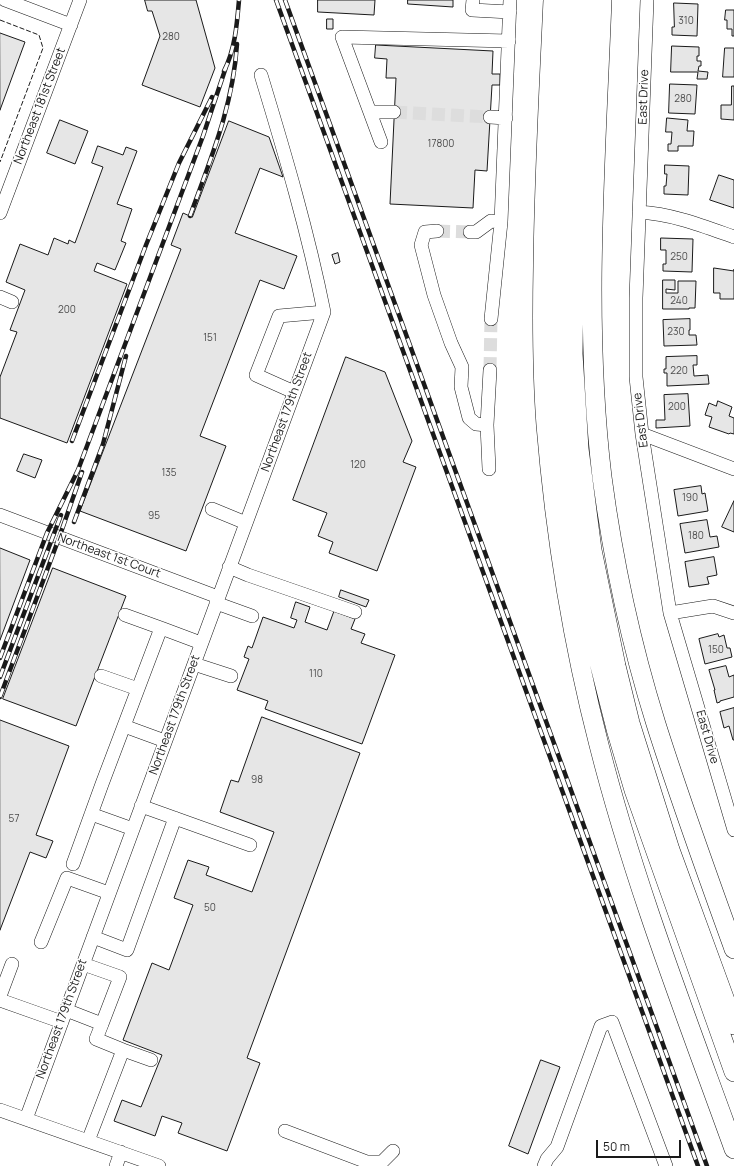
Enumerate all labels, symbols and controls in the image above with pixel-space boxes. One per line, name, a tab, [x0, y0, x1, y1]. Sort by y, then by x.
house number: 310	[678, 15, 694, 27]
house number: 280	[162, 31, 180, 43]
street label: Northeast 181st Street	[11, 46, 69, 166]
street label: East Drive	[636, 69, 652, 125]
house number: 280	[674, 93, 692, 105]
house number: 17800	[428, 138, 454, 150]
house number: 250	[670, 251, 688, 263]
house number: 240	[670, 295, 688, 307]
house number: 200	[58, 304, 76, 316]
house number: 230	[667, 326, 685, 338]
house number: 151	[203, 332, 217, 344]
street label: Northeast 179th Street	[259, 350, 315, 474]
house number: 220	[670, 365, 688, 377]
street label: East Drive	[630, 392, 652, 448]
house number: 200	[668, 401, 686, 413]
house number: 120	[350, 459, 366, 471]
house number: 135	[161, 467, 177, 479]
house number: 190	[682, 492, 698, 504]
house number: 95	[148, 510, 160, 522]
house number: 180	[688, 530, 704, 542]
street label: Northeast 1st Court	[55, 531, 163, 581]
house number: 150	[708, 644, 724, 656]
street label: Northeast 179th Street	[147, 653, 203, 777]
house number: 110	[309, 668, 323, 680]
street label: East Drive	[692, 709, 722, 765]
house number: 98	[251, 774, 263, 786]
house number: 57	[9, 813, 19, 825]
house number: 50	[204, 902, 216, 914]
street label: Northeast 179th Street	[34, 957, 90, 1081]
scale bar	[598, 1132, 683, 1158]
text: 50 m	[603, 1138, 630, 1155]

